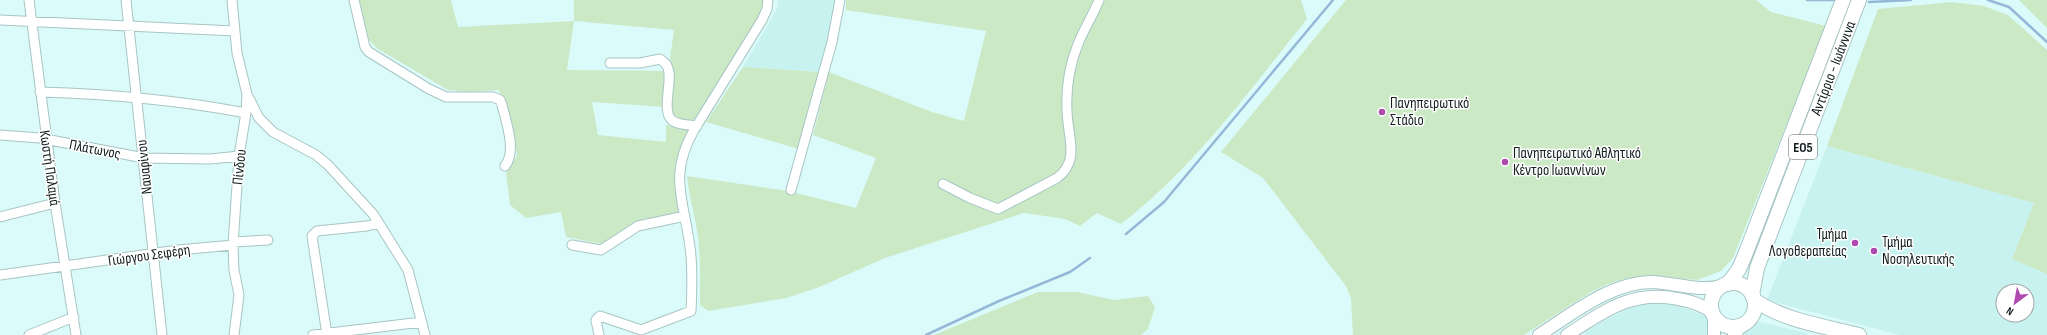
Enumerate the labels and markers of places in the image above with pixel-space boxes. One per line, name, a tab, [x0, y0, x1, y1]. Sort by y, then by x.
place label: Πανηπειρωτικό Στάδιο	[1390, 94, 1469, 130]
marker: Πανηπειρωτικό Στάδιο	[1377, 107, 1387, 117]
place label: Πανηπειρωτικό Αθλητικό Κέντρο Ιωαννίνων	[1513, 144, 1641, 180]
marker: Πανηπειρωτικό Αθλητικό Κέντρο Ιωαννίνων	[1500, 157, 1510, 167]
place label: Τμήμα Λογοθεραπείας	[1768, 225, 1848, 261]
place label: Τμήμα Νοσηλευτικής	[1882, 233, 1955, 269]
marker: Τμήμα Λογοθεραπείας	[1850, 238, 1860, 248]
marker: Τμήμα Νοσηλευτικής	[1869, 246, 1879, 256]

